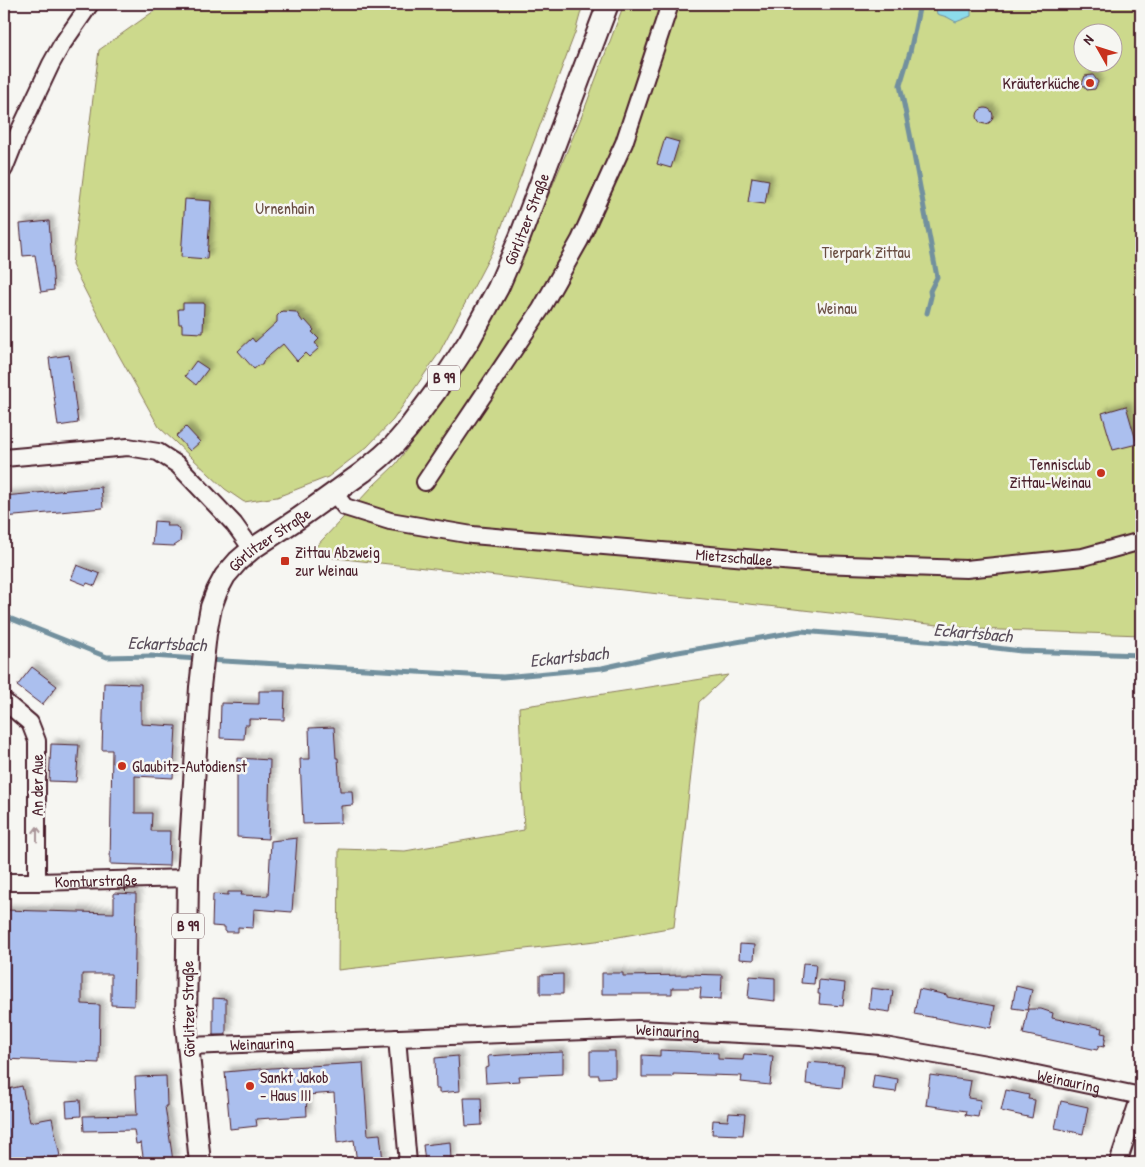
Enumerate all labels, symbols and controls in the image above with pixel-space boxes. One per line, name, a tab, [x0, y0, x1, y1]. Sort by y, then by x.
north arrow	[1072, 22, 1122, 72]
text: N	[1078, 30, 1098, 48]
place label: Kräuterküche	[1002, 72, 1081, 94]
marker: Kräuterküche	[1084, 77, 1096, 89]
street label: Görlitzer Straße	[498, 169, 554, 268]
park label: Urnenhain	[255, 197, 315, 219]
park label: Tierpark Zittau	[822, 241, 911, 263]
park label: Weinau	[817, 297, 857, 319]
road number: B 99	[428, 366, 460, 390]
place label: Tennisclub Zittau-Weinau	[1009, 453, 1092, 493]
marker: Tennisclub Zittau-Weinau	[1095, 467, 1107, 479]
street label: Görlitzer Straße	[223, 502, 316, 576]
place label: Zittau Abzweig zur Weinau	[295, 541, 380, 581]
street label: Mietzschallee	[695, 543, 774, 571]
marker: Zittau Abzweig zur Weinau	[279, 555, 291, 567]
water label: Eckartsbach	[933, 617, 1015, 649]
water label: Eckartsbach	[127, 630, 208, 657]
water label: Eckartsbach	[529, 640, 611, 673]
street label: An der Aue	[26, 753, 48, 816]
place label: Glaubitz-Autodienst	[132, 755, 247, 777]
marker: Glaubitz-Autodienst	[116, 760, 128, 772]
one-way arrow	[32, 826, 42, 842]
street label: Komturstraße	[54, 868, 138, 893]
road number: B 99	[172, 914, 204, 938]
street label: Görlitzer Straße	[176, 960, 200, 1058]
street label: Weinauring	[635, 1018, 700, 1043]
street label: Weinauring	[230, 1031, 294, 1055]
street label: Weinauring	[1035, 1063, 1102, 1098]
place label: Sankt Jakob - Haus III	[260, 1066, 329, 1106]
marker: Sankt Jakob - Haus III	[244, 1080, 256, 1092]

